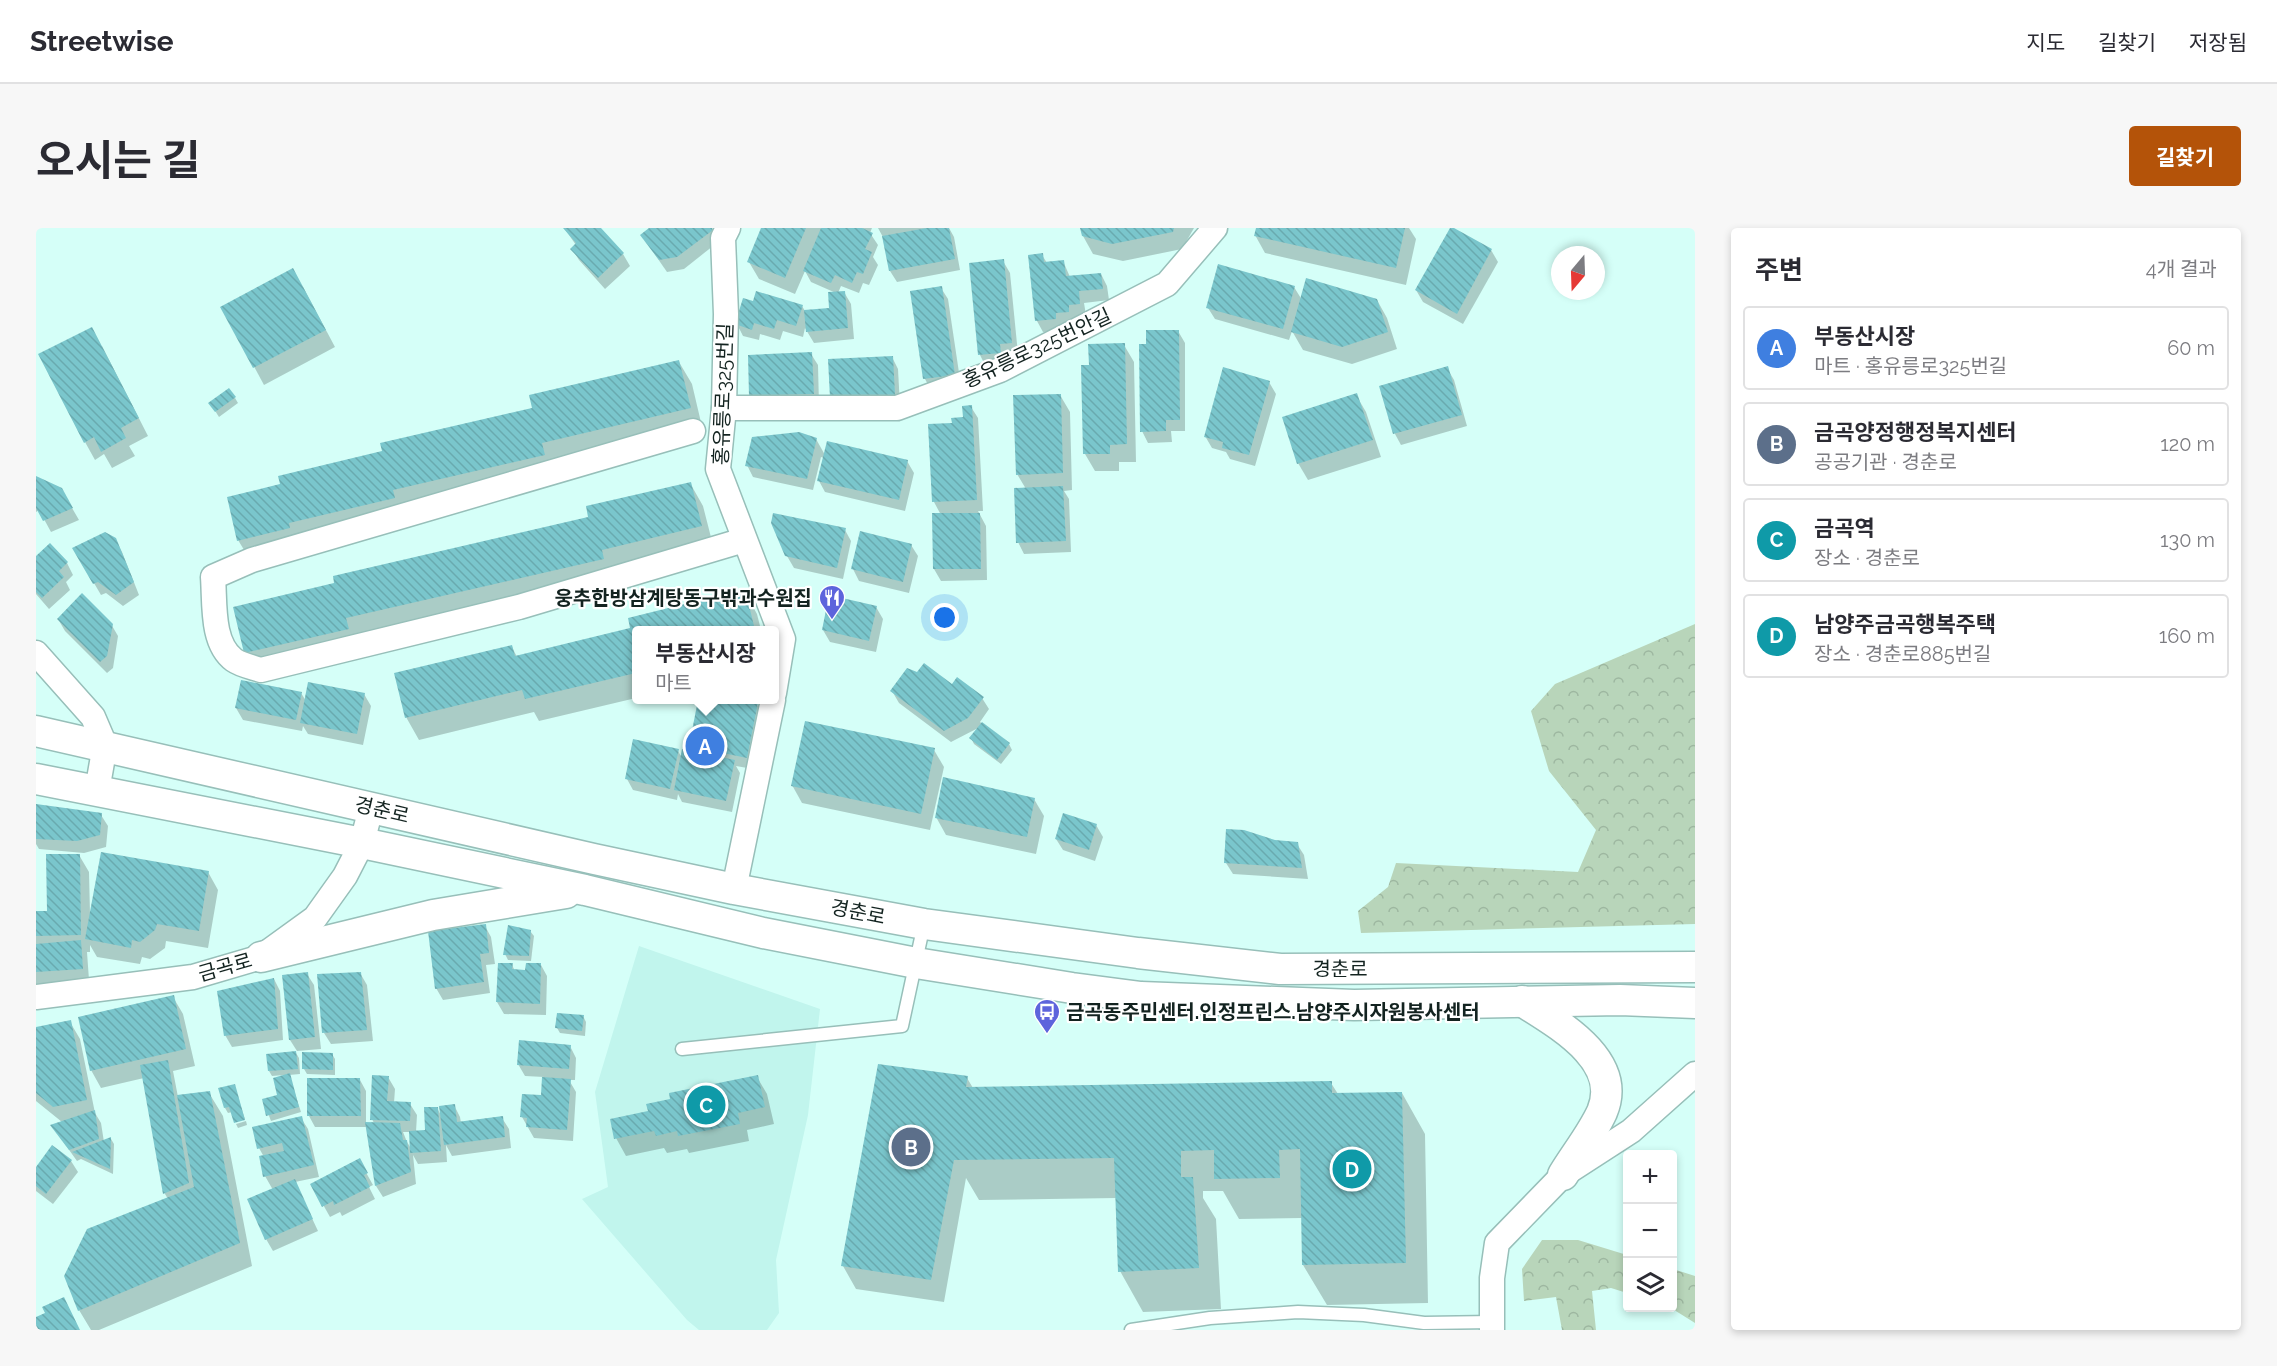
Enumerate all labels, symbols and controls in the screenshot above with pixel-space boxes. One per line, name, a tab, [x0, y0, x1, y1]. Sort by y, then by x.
text: Streetwise	[30, 25, 174, 58]
text: 지도	[2026, 30, 2065, 55]
text: 길찾기	[2098, 30, 2156, 55]
text: 저장됨	[2189, 30, 2247, 55]
button: 길찾기	[2129, 126, 2241, 186]
text: 오시는 길	[36, 136, 201, 185]
north arrow	[1551, 246, 1605, 300]
text: 주변	[1755, 255, 1803, 285]
text: 4개 결과	[2146, 257, 2217, 281]
street label: 홍유릉로325번안길	[959, 303, 1115, 393]
street label: 홍유릉로325번길	[709, 322, 737, 466]
text: 부동산시장	[1814, 323, 1915, 349]
text: A	[1770, 336, 1783, 360]
text: 60 m	[2167, 336, 2215, 360]
text: 마트 · 홍유릉로325번길	[1814, 354, 2007, 378]
text: 금곡양정행정복지센터	[1814, 419, 2016, 445]
text: B	[1770, 432, 1783, 456]
text: 120 m	[2160, 432, 2215, 456]
text: 공공기관 · 경춘로	[1814, 450, 1957, 474]
text: 금곡역	[1814, 515, 1875, 541]
text: C	[1770, 528, 1783, 552]
text: 130 m	[2160, 528, 2215, 552]
text: 장소 · 경춘로	[1814, 546, 1920, 570]
restaurant icon: 웅추한방삼계탕동구밖과수원집	[817, 583, 847, 621]
place label: 웅추한방삼계탕동구밖과수원집	[554, 586, 812, 610]
your location	[930, 603, 959, 632]
text: 남양주금곡행복주택	[1814, 611, 1996, 637]
text: D	[1769, 624, 1784, 648]
text: 160 m	[2159, 624, 2215, 648]
popup	[632, 626, 779, 704]
text: 부동산시장	[655, 640, 756, 666]
text: 장소 · 경춘로885번길	[1814, 642, 1991, 666]
text: 마트	[655, 671, 692, 695]
pin: A	[686, 724, 724, 768]
street label: 경춘로	[352, 792, 412, 828]
street label: 경춘로	[829, 895, 887, 929]
street label: 금곡로	[195, 948, 255, 986]
street label: 경춘로	[1312, 957, 1368, 981]
bus stop icon: 금곡동주민센터.인정프린스.남양주시자원봉사센터	[1032, 997, 1062, 1035]
place label: 금곡동주민센터.인정프린스.남양주시자원봉사센터	[1066, 1000, 1480, 1024]
pin: C	[686, 1082, 726, 1128]
pin: B	[892, 1124, 930, 1170]
pin: D	[1332, 1146, 1372, 1192]
map controls	[1623, 1150, 1677, 1312]
button: +	[1623, 1150, 1677, 1204]
button: −	[1623, 1204, 1677, 1258]
button: layers	[1623, 1258, 1677, 1312]

